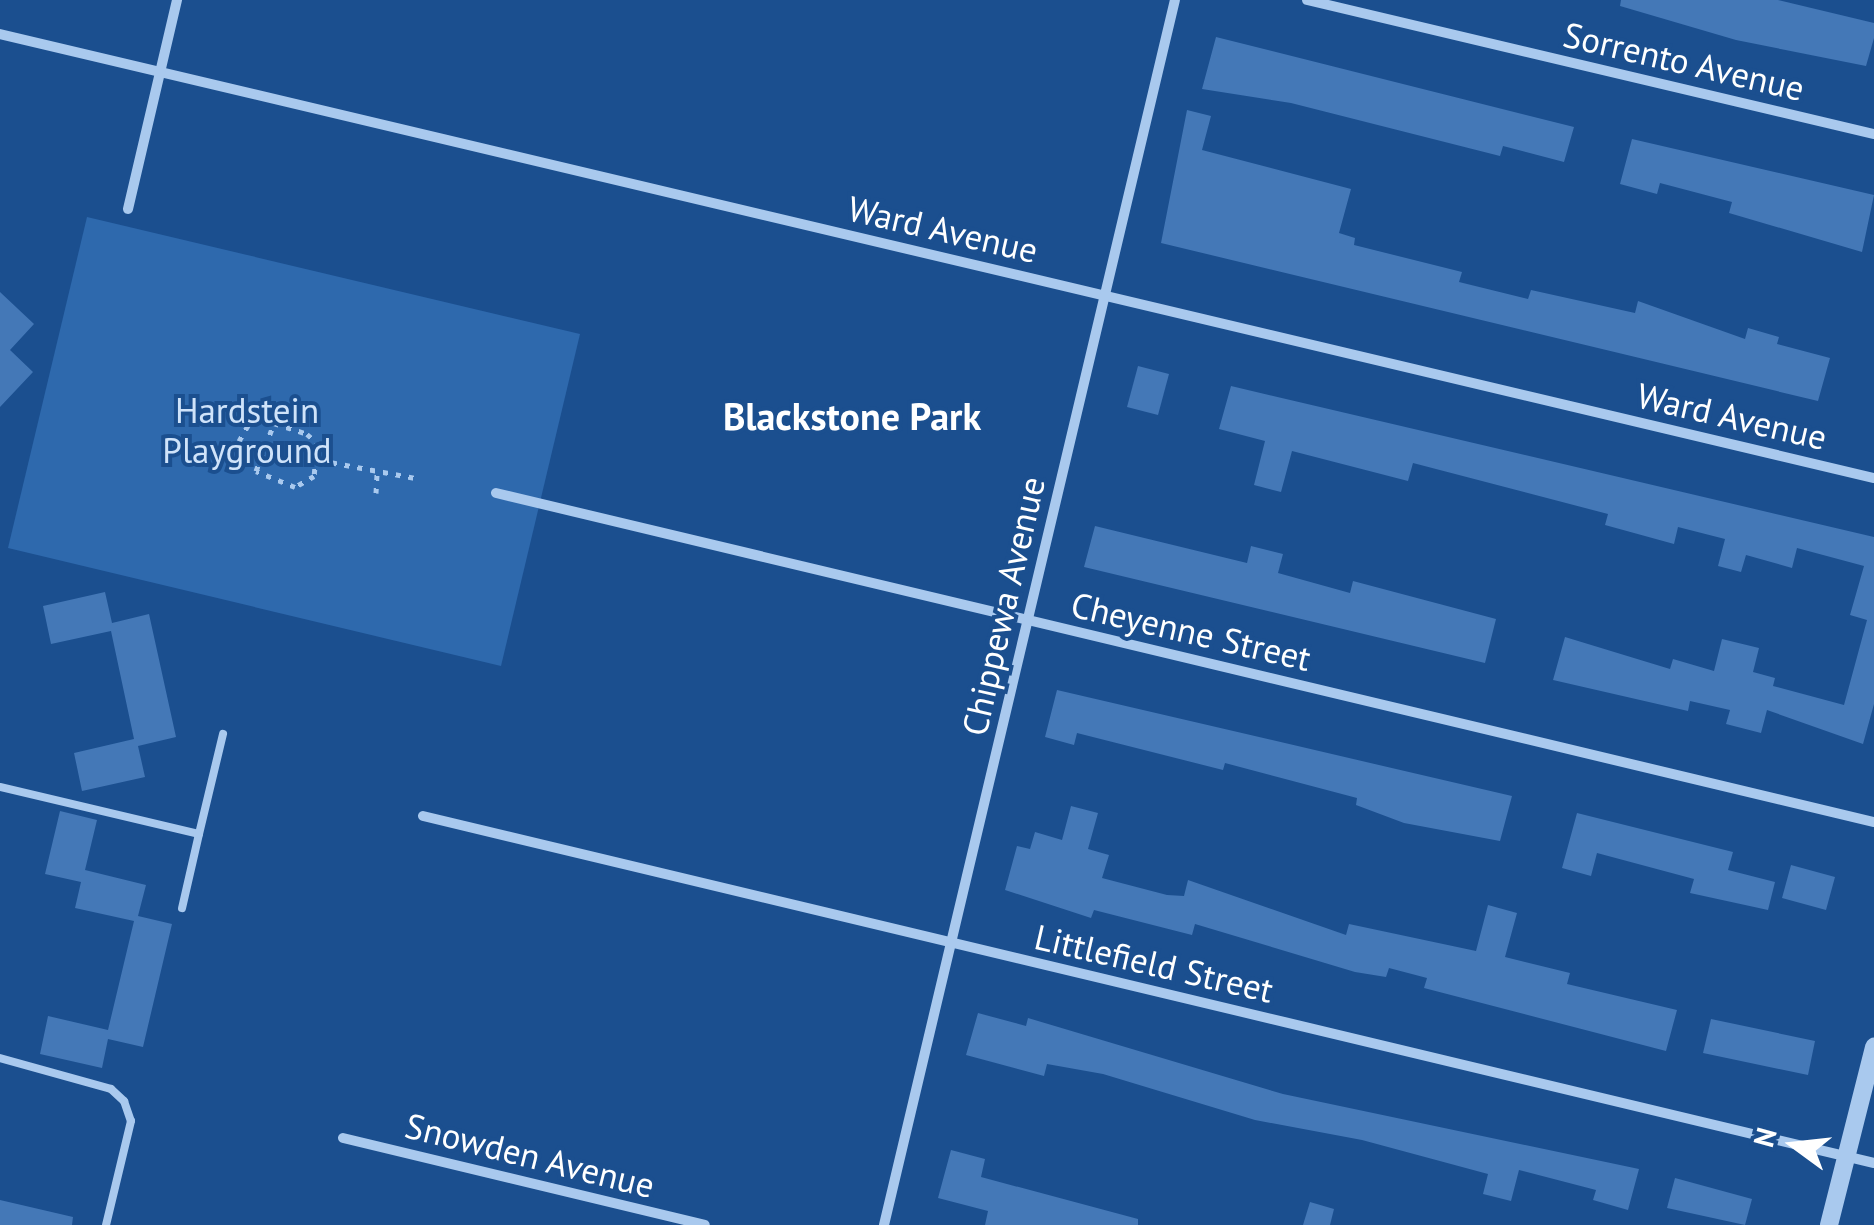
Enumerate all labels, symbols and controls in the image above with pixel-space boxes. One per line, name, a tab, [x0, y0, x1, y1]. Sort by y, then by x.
street label: Sorrento Avenue	[1559, 13, 1809, 109]
street label: Ward Avenue	[844, 187, 1042, 271]
street label: Ward Avenue	[1633, 374, 1831, 458]
park label: Hardstein Playground	[162, 389, 332, 471]
district label: Blackstone Park	[723, 393, 981, 439]
street label: Chippewa Avenue	[953, 472, 1053, 740]
street label: Cheyenne Street	[1067, 583, 1315, 679]
street label: Littlefield Street	[1031, 915, 1277, 1011]
north arrow	[1744, 1095, 1844, 1195]
street label: Snowden Avenue	[401, 1104, 659, 1206]
text: N	[1744, 1123, 1785, 1151]

